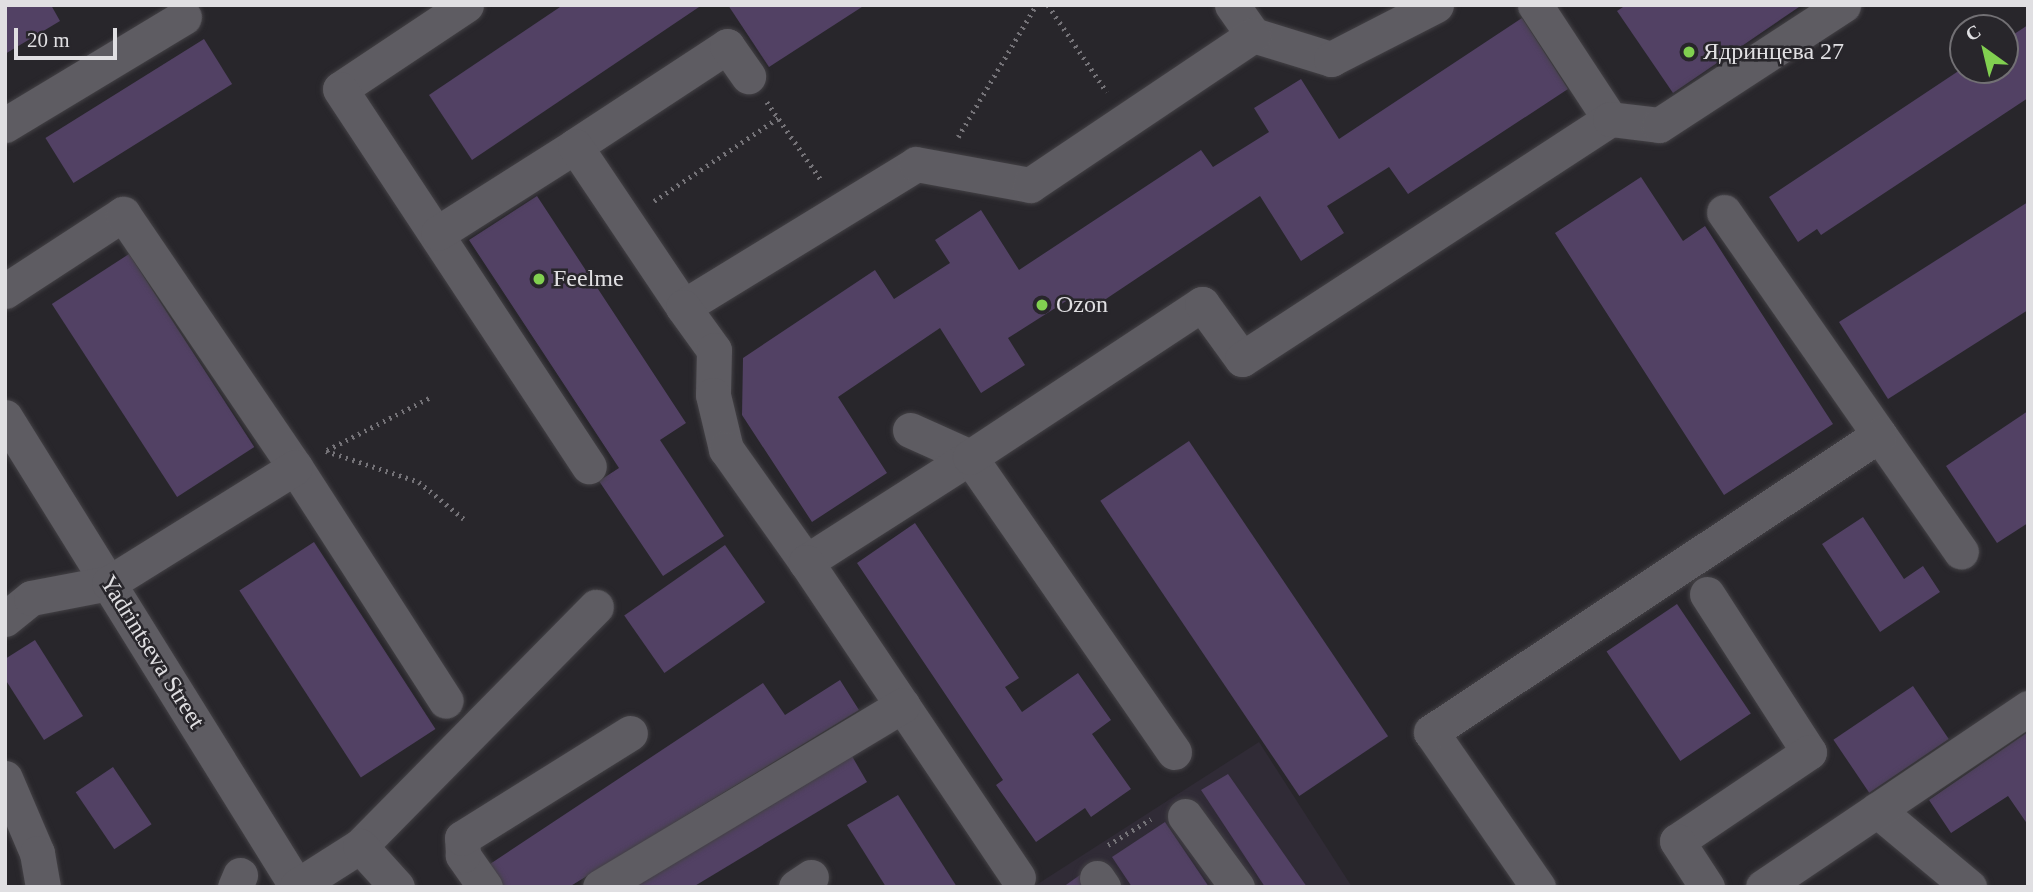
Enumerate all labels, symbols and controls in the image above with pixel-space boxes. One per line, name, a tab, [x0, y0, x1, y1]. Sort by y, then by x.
scale bar	[18, 14, 121, 58]
north arrow	[1949, 14, 2019, 84]
text: С	[1962, 20, 1985, 45]
text: 20 m	[27, 28, 70, 52]
place label: Ядринцева 27	[1703, 38, 1844, 66]
marker: Ядринцева 27	[1681, 44, 1697, 60]
place label: Feelme	[553, 265, 624, 293]
marker: Feelme	[531, 271, 547, 287]
place label: Ozon	[1056, 291, 1108, 319]
marker: Ozon	[1034, 297, 1050, 313]
street label: Yadrintseva Street	[93, 570, 211, 734]

